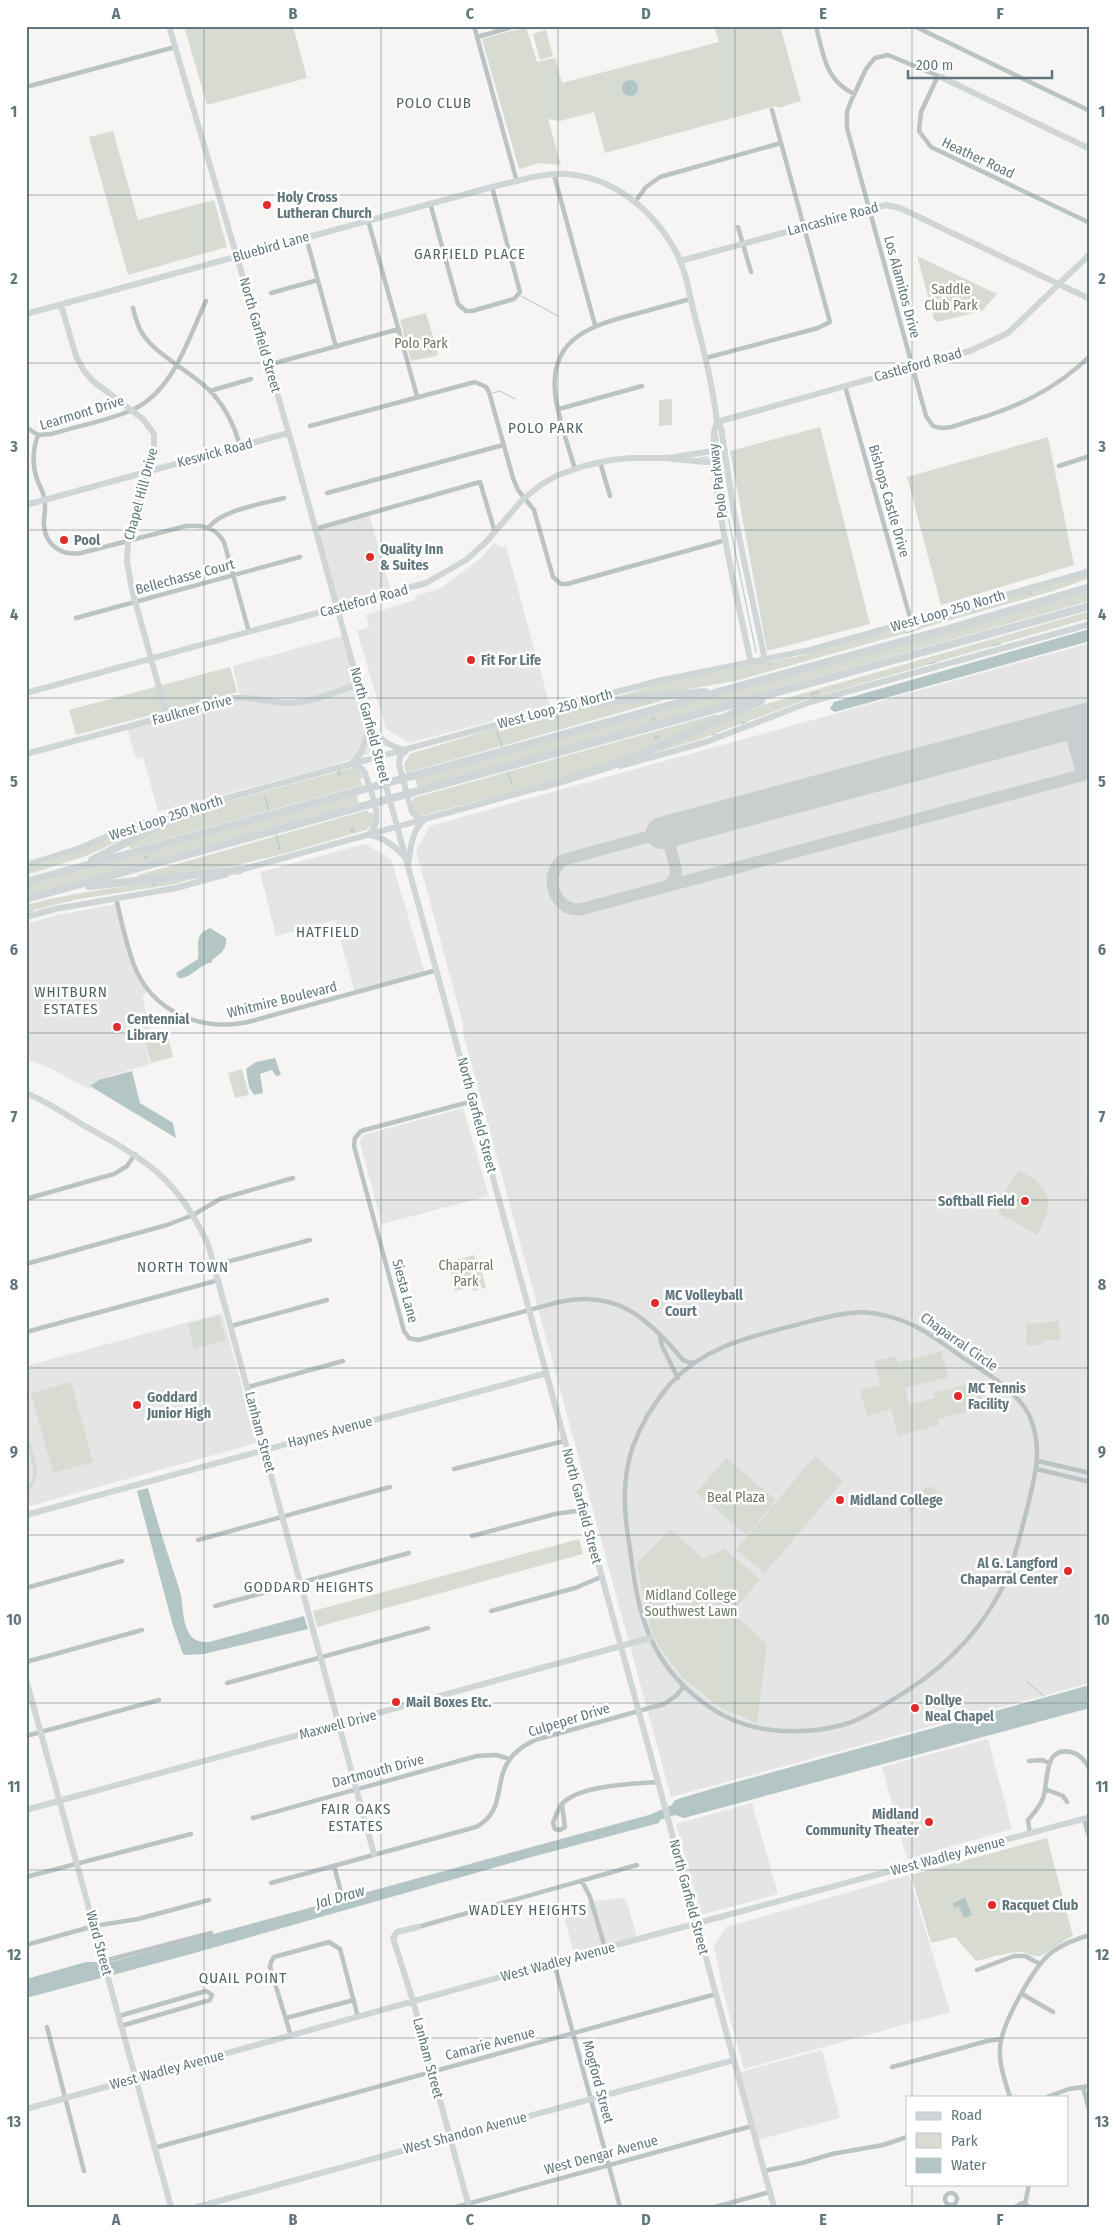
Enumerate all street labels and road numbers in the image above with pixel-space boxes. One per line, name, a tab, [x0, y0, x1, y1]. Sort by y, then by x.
street label: Heather Road	[939, 134, 1017, 182]
street label: Lancashire Road	[786, 199, 880, 239]
street label: Bluebird Lane	[231, 228, 311, 266]
street label: Los Alamitos Drive	[880, 234, 924, 340]
street label: North Garfield Street	[235, 276, 285, 395]
street label: Castleford Road	[872, 344, 964, 386]
street label: Learmont Drive	[38, 392, 126, 434]
street label: Keswick Road	[175, 435, 255, 471]
street label: Polo Parkway	[705, 442, 731, 519]
street label: Bishops Castle Drive	[865, 443, 913, 559]
street label: Chapel Hill Drive	[121, 446, 162, 542]
street label: Bellechasse Court	[134, 555, 237, 598]
street label: Castleford Road	[318, 581, 410, 621]
street label: West Loop 250 North	[889, 587, 1007, 635]
street label: North Garfield Street	[346, 665, 394, 785]
street label: West Loop 250 North	[496, 685, 614, 733]
street label: Faulkner Drive	[150, 691, 234, 729]
street label: West Loop 250 North	[107, 792, 225, 844]
street label: Whitmire Boulevard	[225, 978, 339, 1022]
street label: North Garfield Street	[453, 1055, 501, 1175]
street label: Siesta Lane	[388, 1257, 422, 1325]
street label: Chaparral Circle	[917, 1309, 1001, 1375]
street label: Lanham Street	[241, 1390, 279, 1475]
street label: Haynes Avenue	[286, 1413, 374, 1451]
street label: North Garfield Street	[558, 1446, 606, 1566]
street label: Culpeper Drive	[526, 1700, 612, 1740]
street label: Maxwell Drive	[297, 1707, 379, 1743]
street label: Dartmouth Drive	[330, 1751, 426, 1791]
street label: West Wadley Avenue	[889, 1833, 1007, 1879]
street label: North Garfield Street	[665, 1837, 713, 1957]
street label: Ward Street	[82, 1909, 116, 1978]
street label: West Wadley Avenue	[499, 1939, 617, 1985]
street label: Lanham Street	[409, 2016, 447, 2101]
street label: Camarie Avenue	[443, 2024, 537, 2064]
street label: Mogford Street	[579, 2039, 617, 2126]
street label: West Wadley Avenue	[108, 2047, 226, 2093]
street label: West Shandon Avenue	[401, 2108, 529, 2158]
street label: West Dengar Avenue	[542, 2132, 660, 2178]

